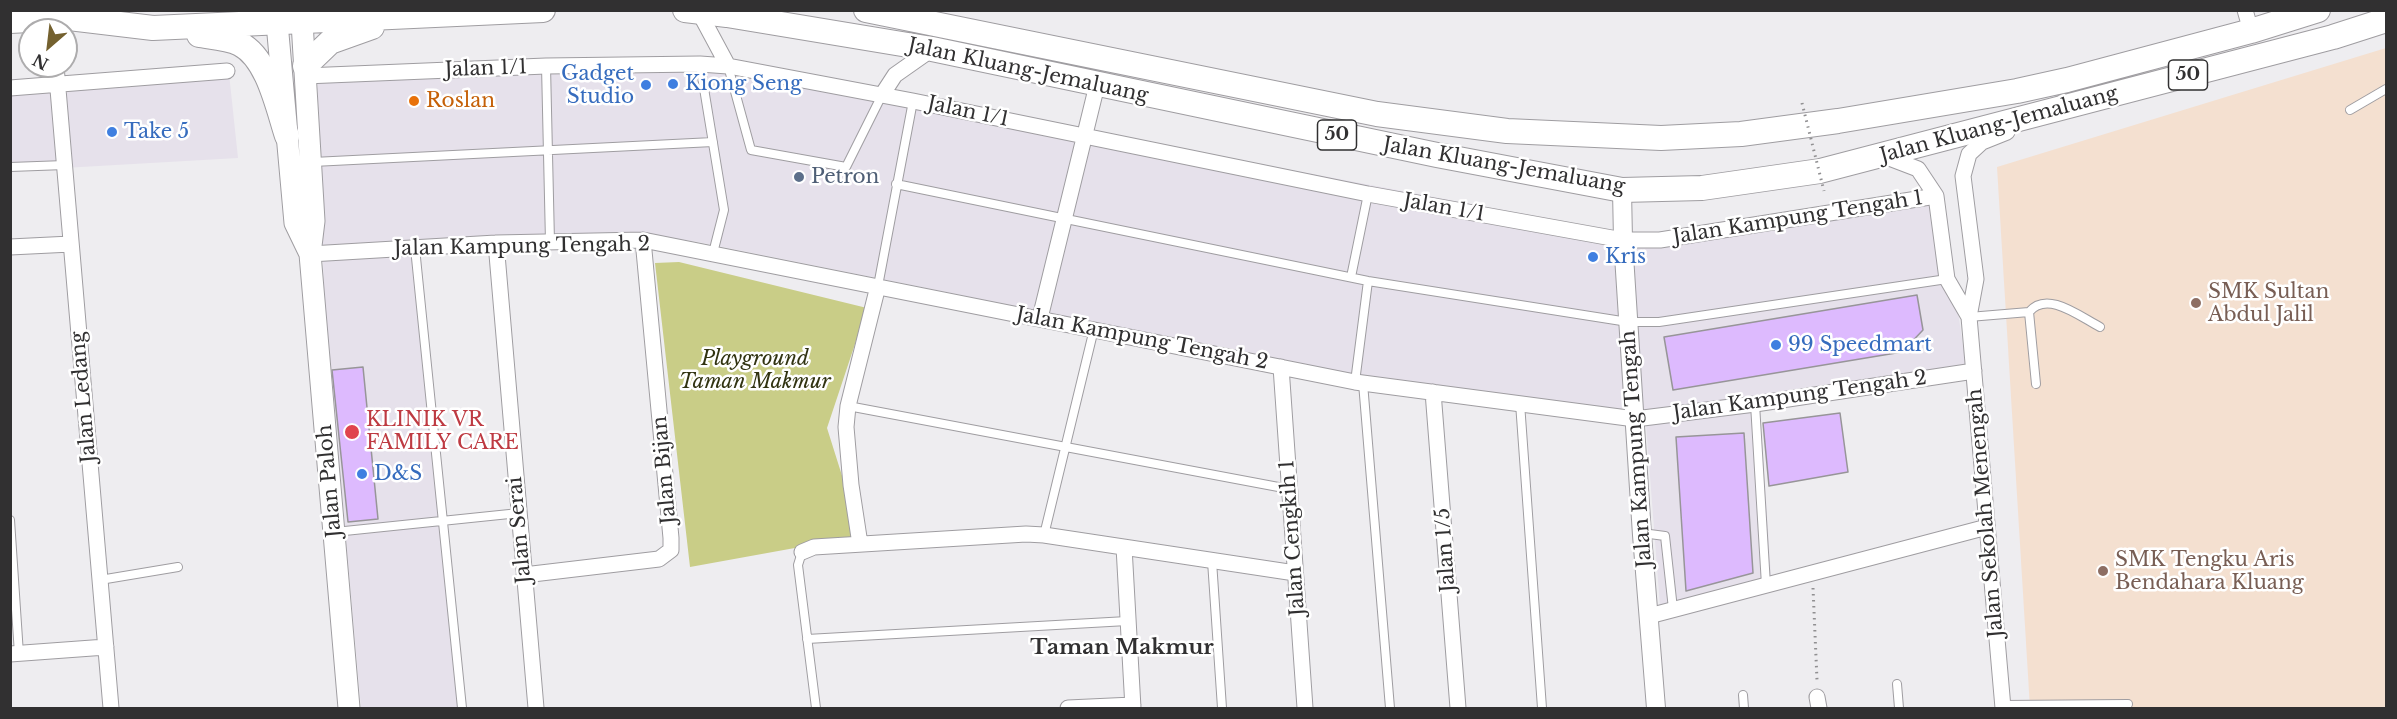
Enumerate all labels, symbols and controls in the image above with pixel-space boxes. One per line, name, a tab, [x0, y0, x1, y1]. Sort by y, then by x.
north arrow	[18, 18, 78, 78]
street label: Jalan Kluang-Jemaluang	[906, 34, 1150, 108]
text: N	[29, 50, 52, 74]
street label: Jalan 1/1	[444, 56, 528, 82]
road number: 50	[2168, 60, 2208, 90]
place label: Gadget Studio	[561, 62, 634, 109]
place label: Kiong Seng	[685, 72, 802, 96]
marker: Kiong Seng	[666, 77, 680, 91]
marker: Gadget Studio	[639, 78, 653, 92]
street label: Jalan Kluang-Jemaluang	[1878, 82, 2120, 168]
place label: Roslan	[426, 89, 495, 113]
street label: Jalan 1/1	[925, 92, 1011, 132]
marker: Roslan	[407, 94, 421, 108]
place label: Take 5	[124, 120, 189, 144]
road number: 50	[1318, 120, 1356, 150]
marker: Take 5	[105, 125, 119, 139]
street label: Jalan Kluang-Jemaluang	[1381, 133, 1627, 199]
place label: Petron	[811, 165, 879, 189]
marker: Petron	[792, 170, 806, 184]
street label: Jalan Kampung Tengah 1	[1671, 186, 1925, 250]
street label: Jalan 1/1	[1401, 189, 1487, 227]
street label: Jalan Kampung Tengah 2	[394, 233, 650, 261]
place label: Kris	[1605, 245, 1646, 269]
marker: Kris	[1586, 250, 1600, 264]
place label: SMK Sultan Abdul Jalil	[2208, 280, 2329, 327]
marker: SMK Sultan Abdul Jalil	[2189, 296, 2203, 310]
street label: Jalan Kampung Tengah 2	[1014, 303, 1270, 375]
street label: Jalan Kampung Tengah	[1617, 329, 1657, 569]
street label: Jalan Ledang	[66, 330, 102, 464]
place label: 99 Speedmart	[1788, 333, 1932, 357]
marker: 99 Speedmart	[1769, 338, 1783, 352]
park label: Playground Taman Makmur	[679, 347, 831, 394]
street label: Jalan Kampung Tengah 2	[1672, 366, 1928, 426]
street label: Jalan Sekolah Menengah	[1963, 387, 2009, 639]
place label: KLINIK VR FAMILY CARE	[366, 408, 519, 455]
street label: Jalan Bijan	[648, 415, 682, 525]
marker: KLINIK VR FAMILY CARE	[343, 423, 361, 441]
street label: Jalan Paloh	[313, 424, 347, 538]
street label: Jalan Cengkih 1	[1276, 459, 1310, 617]
place label: D&S	[374, 462, 422, 486]
marker: D&S	[355, 467, 369, 481]
street label: Jalan Serai	[503, 476, 537, 584]
street label: Jalan 1/5	[1431, 507, 1461, 593]
place label: SMK Tengku Aris Bendahara Kluang	[2115, 548, 2304, 595]
marker: SMK Tengku Aris Bendahara Kluang	[2096, 564, 2110, 578]
district label: Taman Makmur	[1030, 635, 1214, 661]

